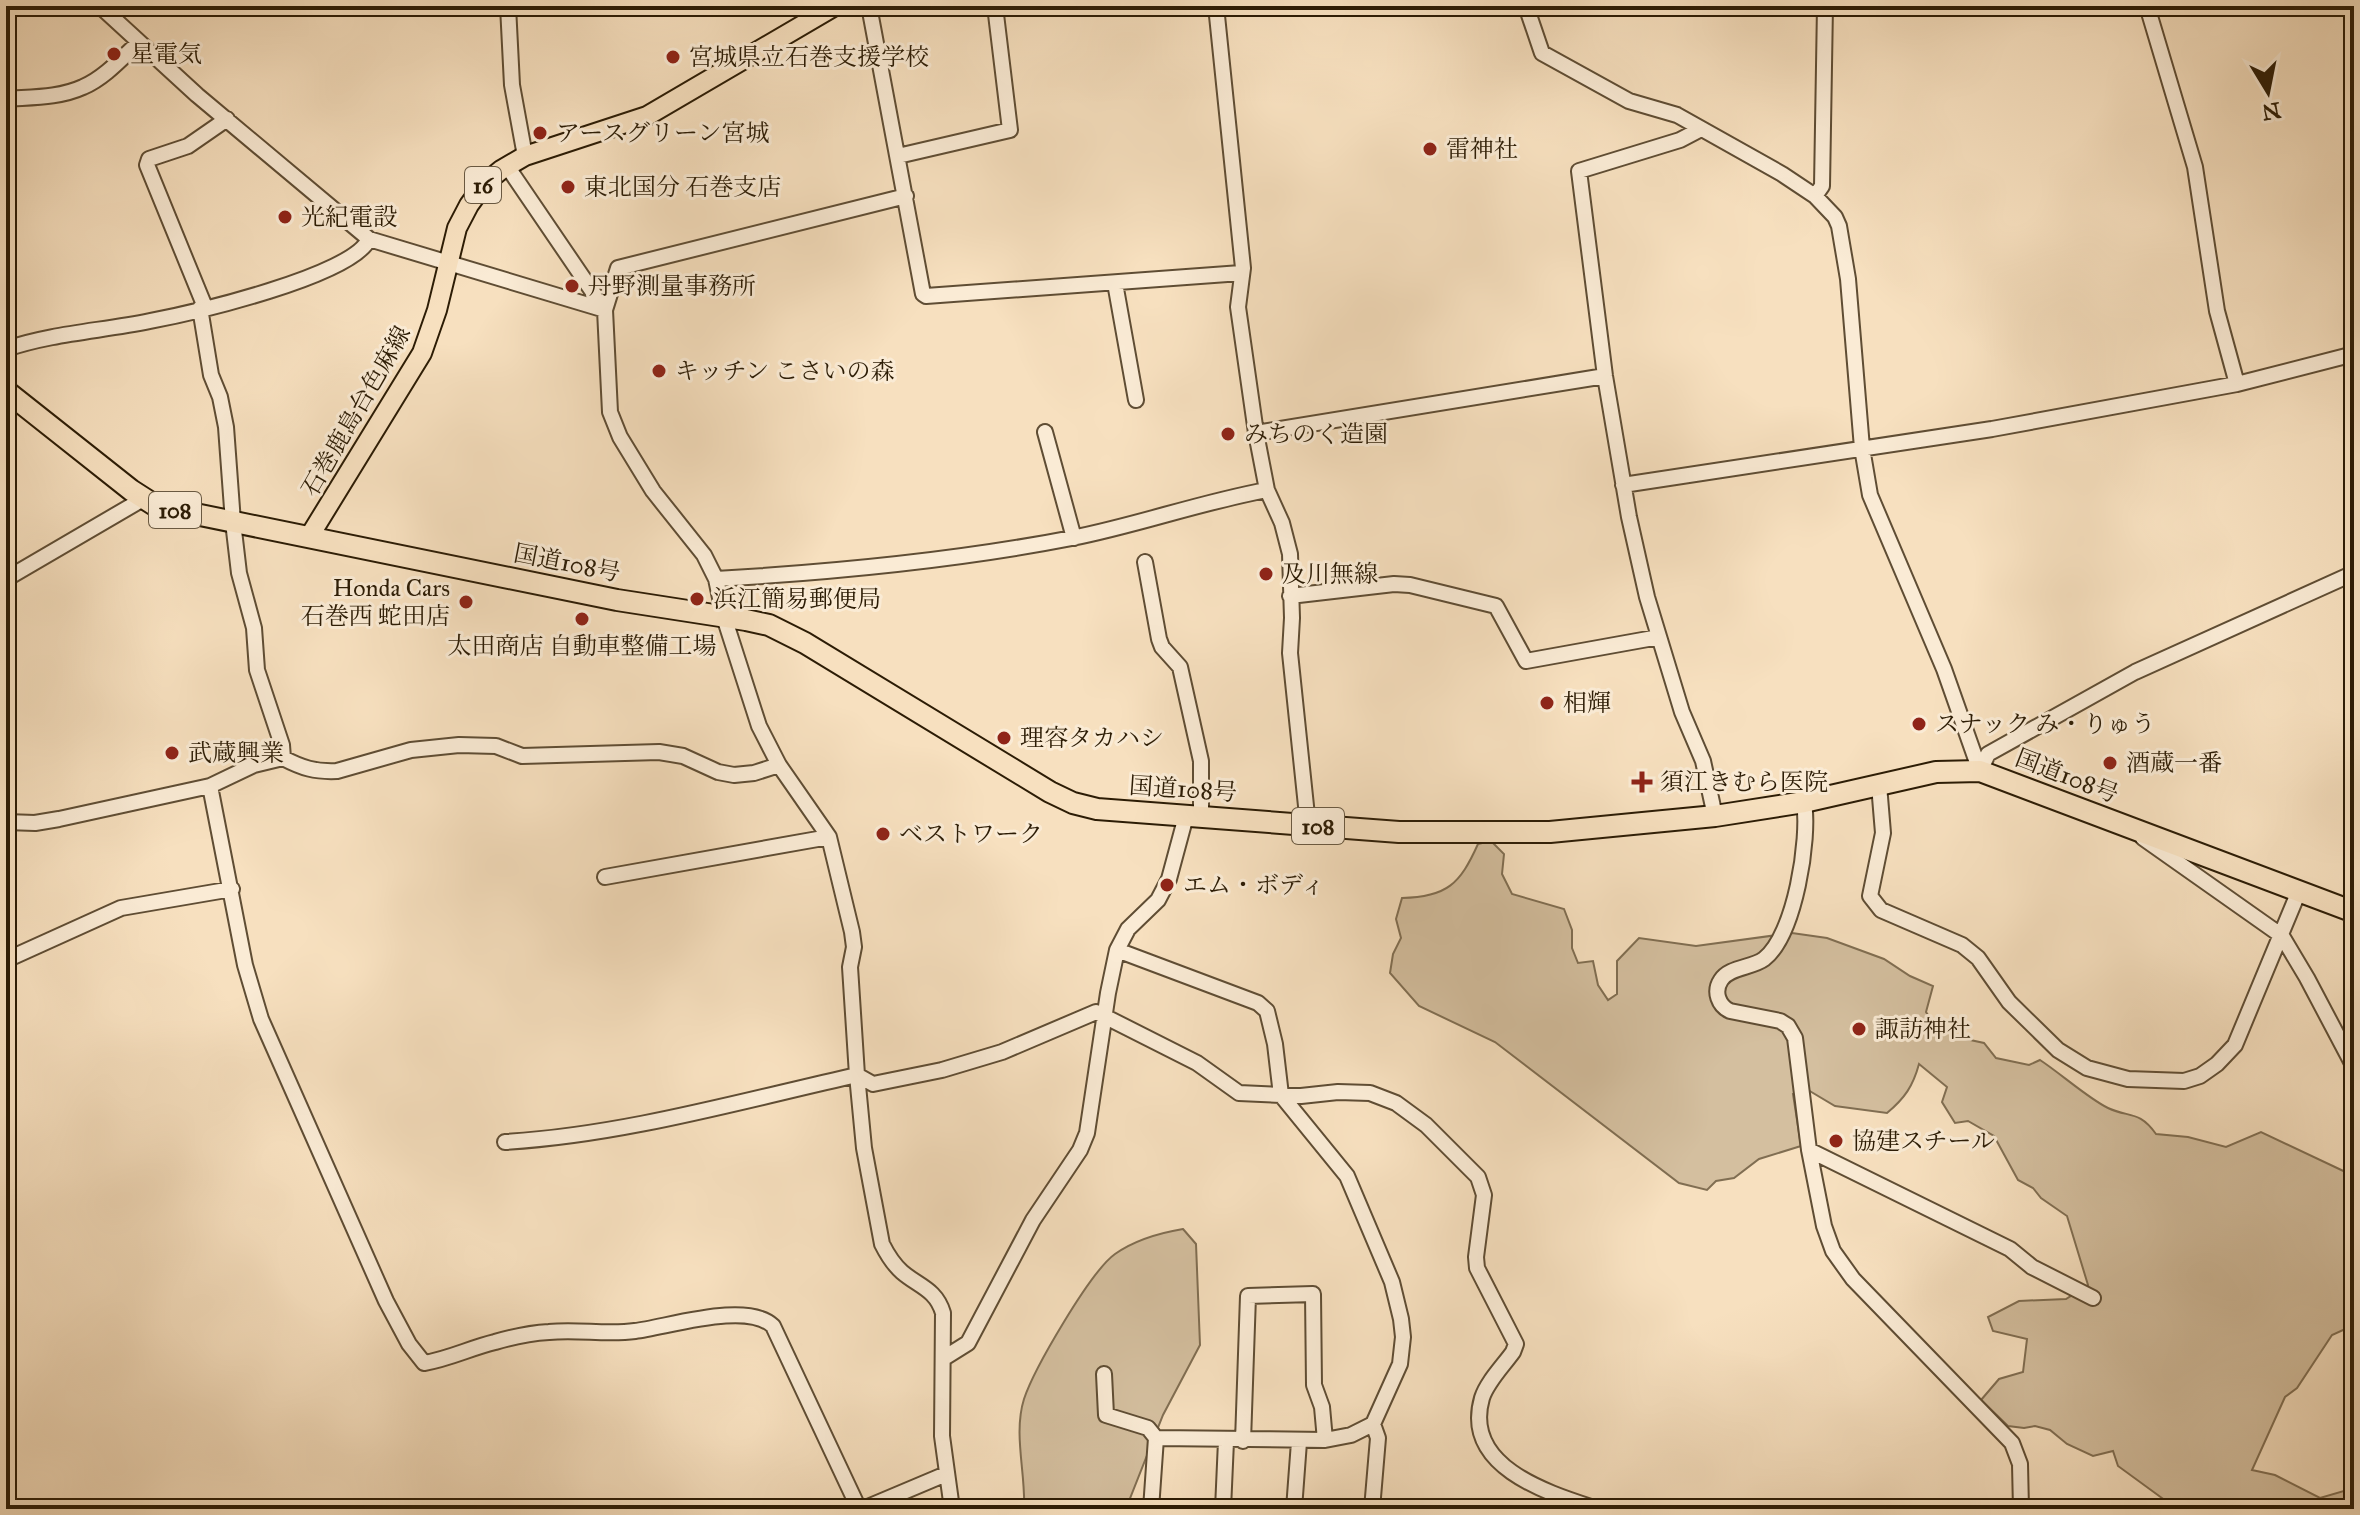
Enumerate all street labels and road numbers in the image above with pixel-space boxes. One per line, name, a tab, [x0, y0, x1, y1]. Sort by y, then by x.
road number: 16	[465, 167, 501, 203]
street label: 石巻鹿島台色麻線	[295, 320, 417, 502]
road number: 108	[149, 492, 201, 528]
street label: 国道108号	[511, 538, 623, 588]
street label: 国道108号	[2011, 743, 2123, 809]
street label: 国道108号	[1128, 770, 1238, 808]
road number: 108	[1292, 808, 1344, 844]

